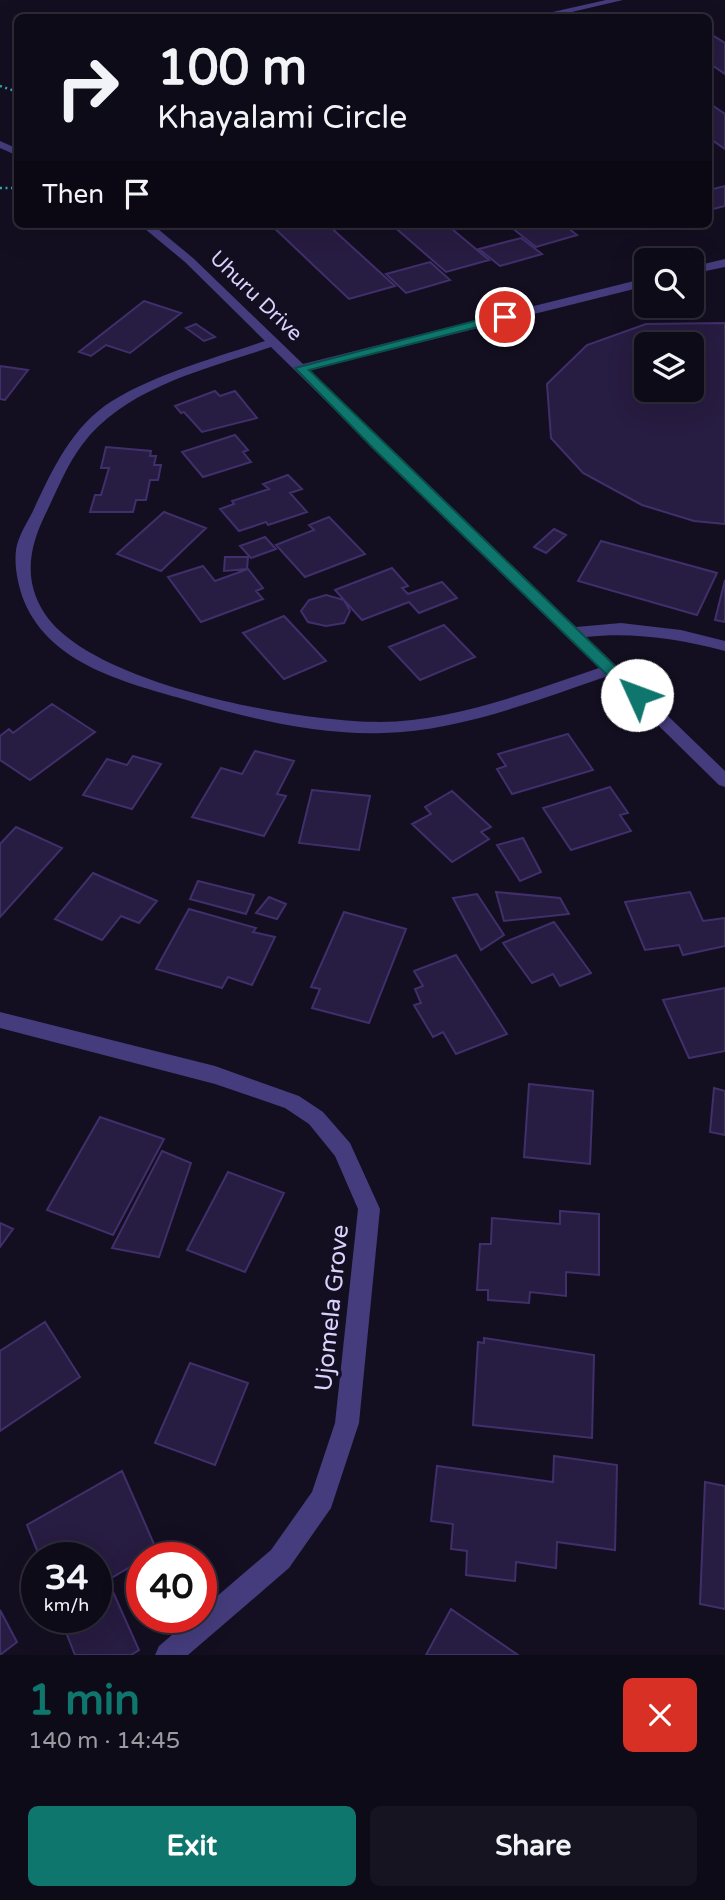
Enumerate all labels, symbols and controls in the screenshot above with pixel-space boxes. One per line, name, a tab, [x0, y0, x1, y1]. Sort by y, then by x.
text: 100 m	[157, 39, 307, 98]
icon: right	[42, 42, 133, 133]
text: Khayalami Circle	[157, 99, 407, 137]
icon: arrive	[118, 175, 156, 213]
text: Then	[42, 179, 104, 210]
street label: Uhuru Drive	[204, 246, 308, 346]
map controls	[634, 248, 704, 402]
button: search	[634, 248, 704, 318]
pin	[475, 287, 535, 347]
icon: arrive	[486, 298, 524, 336]
button: layers	[634, 332, 704, 402]
position arrow	[600, 658, 674, 732]
street label: Ujomela Grove	[309, 1223, 355, 1393]
speed limit sign: 40	[126, 1542, 217, 1633]
text: 34	[45, 1557, 88, 1599]
text: km/h	[44, 1594, 89, 1616]
text: 1 min	[28, 1675, 140, 1726]
button: close	[623, 1678, 697, 1752]
text: 140 m · 14:45	[28, 1727, 180, 1755]
button: Exit	[28, 1806, 356, 1886]
button: Share	[370, 1806, 697, 1886]

